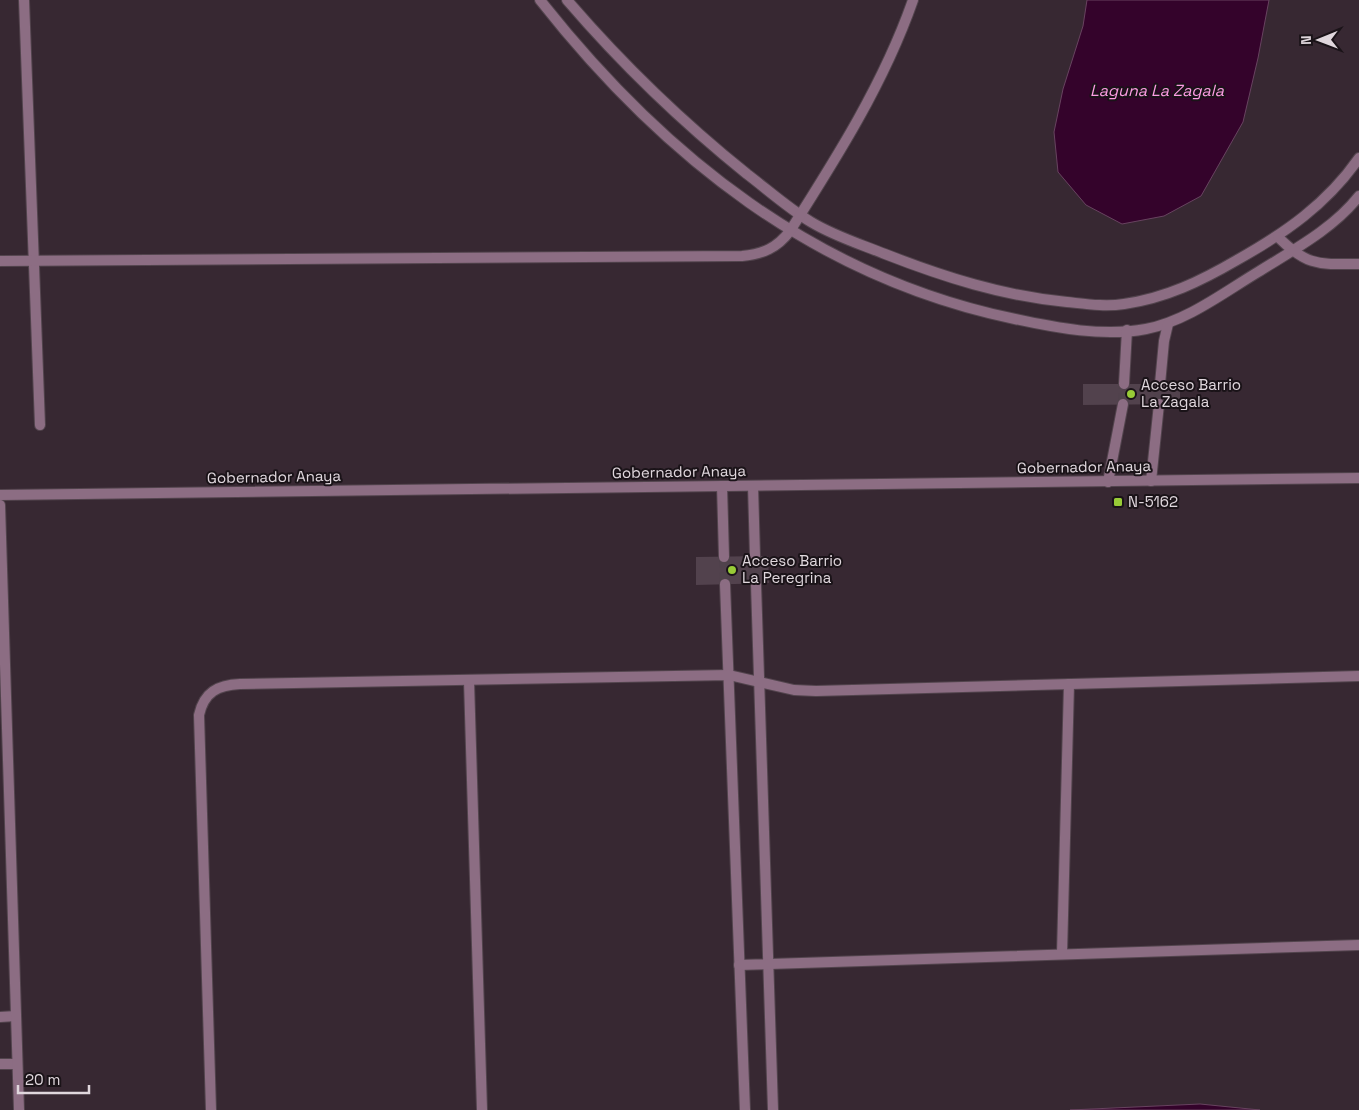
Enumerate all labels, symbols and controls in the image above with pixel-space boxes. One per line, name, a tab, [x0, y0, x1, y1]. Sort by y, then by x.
north arrow	[1294, 15, 1344, 65]
text: N	[1297, 35, 1315, 45]
water label: Laguna La Zagala	[1090, 80, 1225, 101]
place label: Acceso Barrio La Zagala	[1141, 375, 1241, 411]
marker: Acceso Barrio La Zagala	[1125, 388, 1137, 400]
street label: Gobernador Anaya	[1017, 456, 1152, 477]
street label: Gobernador Anaya	[612, 461, 747, 482]
street label: Gobernador Anaya	[207, 466, 342, 487]
place label: N-5162	[1128, 492, 1178, 511]
marker: N-5162	[1112, 496, 1124, 508]
place label: Acceso Barrio La Peregrina	[742, 551, 842, 587]
marker: Acceso Barrio La Peregrina	[726, 564, 738, 576]
scale bar	[18, 1062, 89, 1094]
text: 20 m	[25, 1070, 60, 1089]

